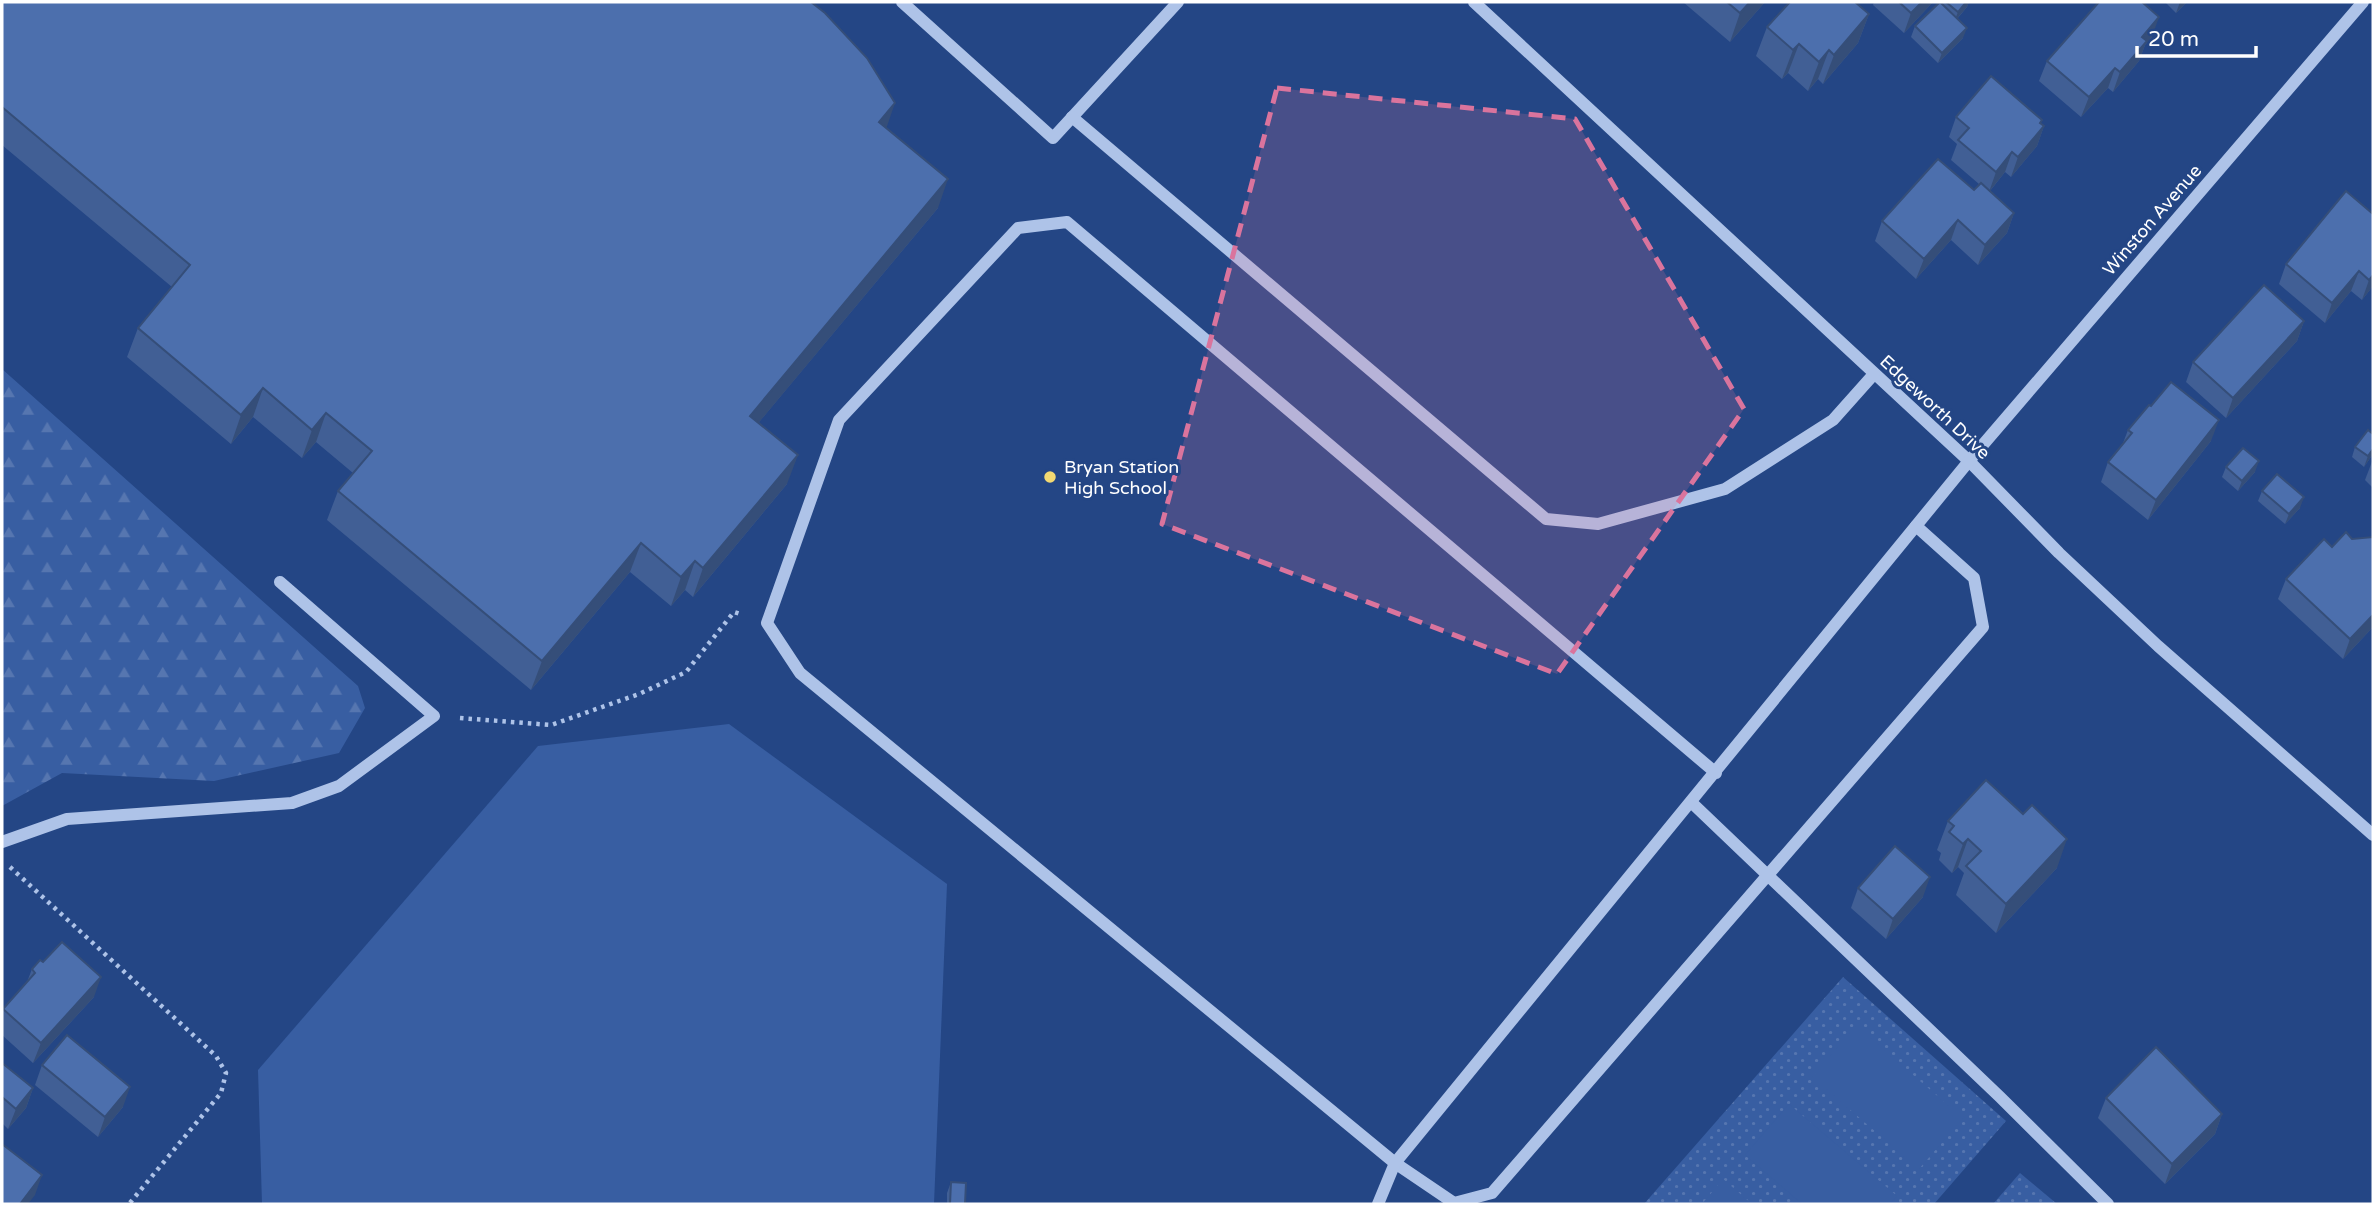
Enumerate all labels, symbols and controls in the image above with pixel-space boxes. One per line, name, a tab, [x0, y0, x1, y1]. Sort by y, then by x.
scale bar	[2137, 14, 2256, 58]
text: 20 m	[2148, 27, 2199, 52]
street label: Winston Avenue	[2098, 160, 2206, 280]
street label: Edgeworth Drive	[1875, 350, 1995, 464]
place label: Bryan Station High School	[1064, 456, 1179, 499]
marker: Bryan Station High School	[1042, 469, 1058, 485]

